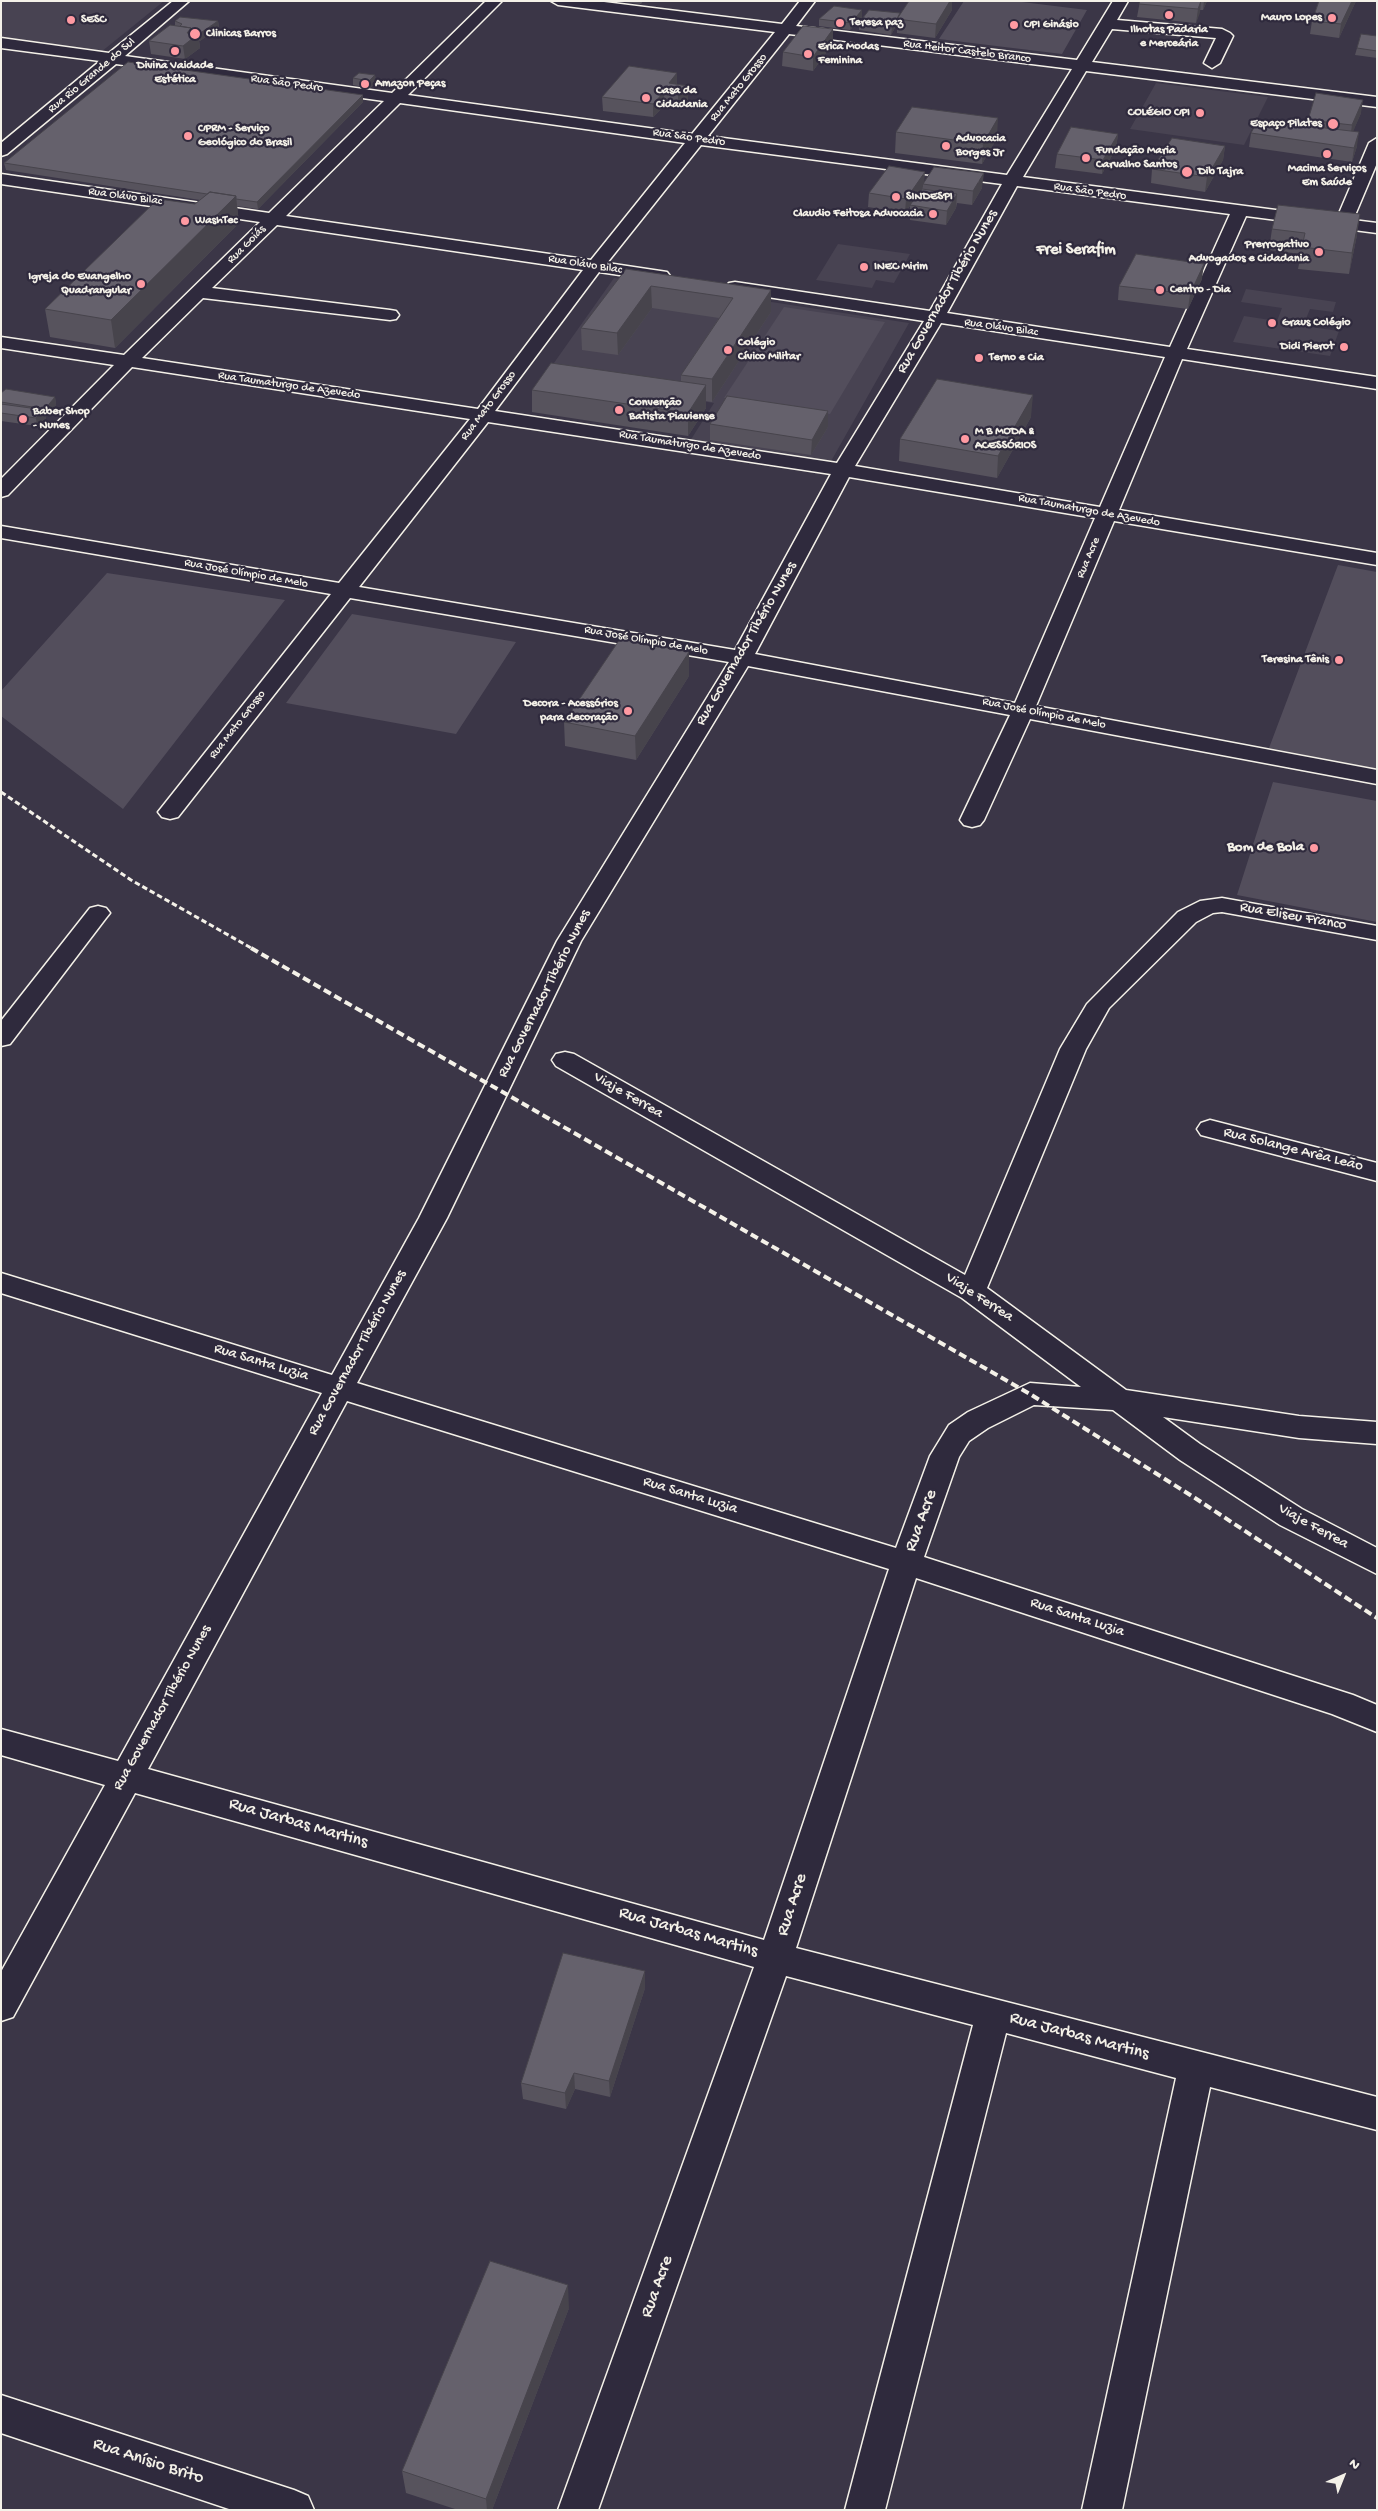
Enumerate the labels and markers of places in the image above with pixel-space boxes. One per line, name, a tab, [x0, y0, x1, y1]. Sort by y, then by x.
marker: Ilhotas Padaria e Merceária	[1163, 9, 1175, 21]
place label: Mauro Lopes	[1261, 11, 1322, 25]
marker: Mauro Lopes	[1326, 12, 1338, 24]
place label: SESC	[81, 13, 106, 27]
marker: SESC	[65, 14, 77, 26]
place label: Teresa paz	[850, 16, 903, 30]
marker: Teresa paz	[834, 17, 846, 29]
place label: CPI Ginásio	[1024, 18, 1079, 32]
marker: CPI Ginásio	[1008, 19, 1020, 31]
place label: Ilhotas Padaria e Merceária	[1130, 23, 1208, 51]
marker: Clinicas Barros	[188, 27, 202, 41]
place label: Clinicas Barros	[206, 27, 276, 41]
place label: Erica Modas Feminina	[818, 40, 879, 68]
marker: Divina Vaidade Estética	[169, 45, 181, 57]
marker: Erica Modas Feminina	[802, 48, 814, 60]
place label: Divina Vaidade Estética	[137, 59, 213, 87]
place label: Amazon Peças	[375, 77, 445, 91]
marker: Amazon Peças	[359, 78, 371, 90]
place label: Casa da Cidadania	[656, 84, 707, 112]
marker: Casa da Cidadania	[640, 92, 652, 104]
place label: COLÉGIO CPI	[1128, 106, 1190, 120]
marker: COLÉGIO CPI	[1194, 107, 1206, 119]
place label: Espaço Pilates	[1250, 117, 1322, 131]
marker: Espaço Pilates	[1326, 117, 1340, 131]
place label: CPRM - Serviço Geológico do Brasil	[198, 122, 292, 150]
marker: CPRM - Serviço Geológico do Brasil	[182, 130, 194, 142]
place label: Advocacia Borges Jr	[956, 132, 1006, 160]
marker: Advocacia Borges Jr	[940, 140, 952, 152]
place label: Fundação Maria Carvalho Santos	[1096, 144, 1177, 172]
marker: Macima Serviços Em Saúde	[1321, 148, 1333, 160]
marker: Fundação Maria Carvalho Santos	[1080, 152, 1092, 164]
place label: Macima Serviços Em Saúde	[1288, 162, 1366, 190]
marker: Dib Tajra	[1180, 165, 1194, 179]
place label: Dib Tajra	[1198, 165, 1243, 179]
place label: SINDESPI	[906, 190, 953, 204]
marker: SINDESPI	[890, 191, 902, 203]
place label: Claudio Feitosa Advocacia	[793, 207, 923, 221]
marker: Claudio Feitosa Advocacia	[927, 208, 939, 220]
place label: WashTec	[195, 214, 238, 228]
marker: WashTec	[179, 215, 191, 227]
place label: Prerrogativo Advogados e Cidadania	[1189, 238, 1309, 266]
marker: Prerrogativo Advogados e Cidadania	[1313, 246, 1325, 258]
place label: INEC Mirim	[874, 260, 928, 274]
marker: INEC Mirim	[858, 261, 870, 273]
place label: Igreja do Evangelho Quadrangular	[28, 270, 131, 298]
marker: Igreja do Evangelho Quadrangular	[135, 278, 147, 290]
place label: Centro - Dia	[1170, 283, 1230, 297]
marker: Centro - Dia	[1154, 284, 1166, 296]
place label: Graus Colégio	[1282, 316, 1351, 330]
marker: Graus Colégio	[1266, 317, 1278, 329]
place label: Colégio Cívico Militar	[738, 336, 800, 364]
place label: Didi Pierot	[1280, 340, 1334, 354]
marker: Didi Pierot	[1338, 341, 1350, 353]
marker: Colégio Cívico Militar	[722, 344, 734, 356]
place label: Terno e Cia	[989, 351, 1044, 365]
marker: Terno e Cia	[973, 352, 985, 364]
place label: Convenção Batista Piauiense	[629, 396, 715, 424]
marker: Convenção Batista Piauiense	[613, 404, 625, 416]
place label: Baber Shop - Nunes	[33, 405, 90, 433]
marker: Baber Shop - Nunes	[17, 413, 29, 425]
place label: M B MODA & ACESSÓRIOS	[975, 425, 1036, 453]
marker: M B MODA & ACESSÓRIOS	[959, 433, 971, 445]
place label: Teresina Tênis	[1262, 653, 1329, 667]
marker: Teresina Tênis	[1333, 654, 1345, 666]
place label: Decora - Acessórios para decoração	[523, 697, 618, 725]
marker: Decora - Acessórios para decoração	[622, 705, 634, 717]
place label: Bom de Bola	[1227, 839, 1304, 857]
marker: Bom de Bola	[1308, 842, 1320, 854]

